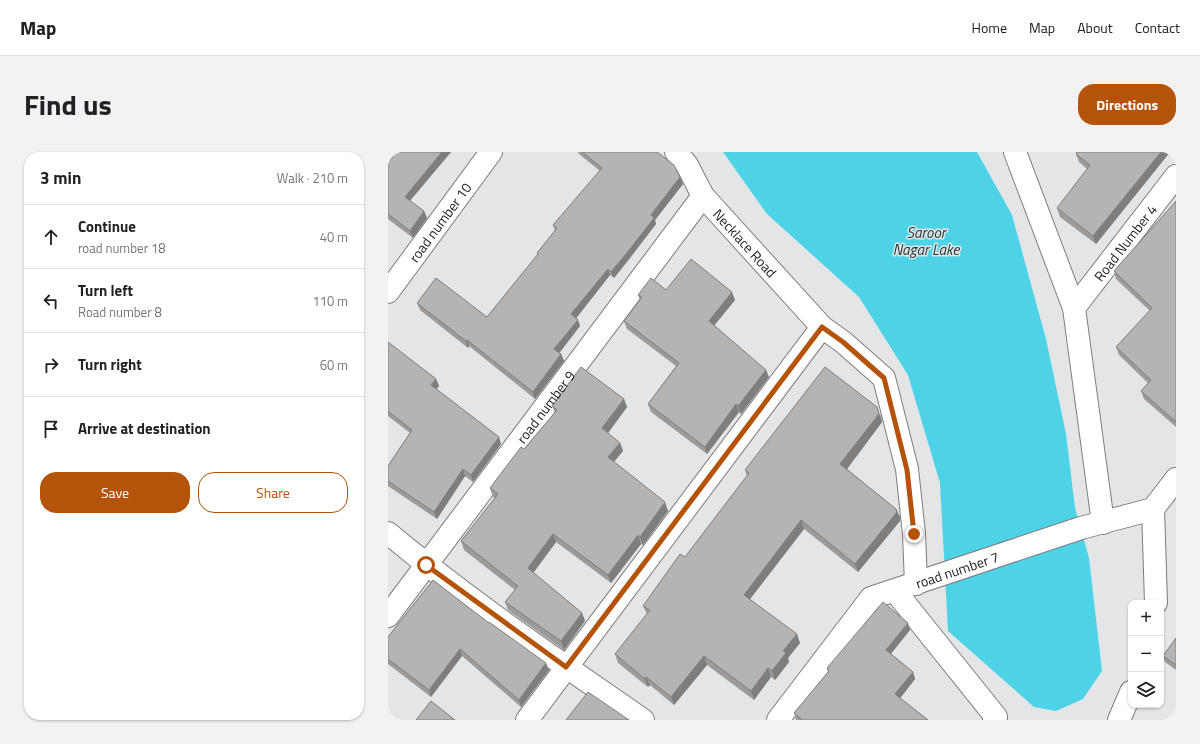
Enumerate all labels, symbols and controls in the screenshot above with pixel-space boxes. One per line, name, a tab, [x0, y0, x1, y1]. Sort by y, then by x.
text: Map	[20, 13, 56, 42]
text: Home	[972, 17, 1007, 38]
text: Map	[1029, 17, 1055, 38]
text: About	[1077, 17, 1113, 38]
text: Contact	[1135, 17, 1180, 38]
text: Find us	[24, 83, 112, 126]
button: Directions	[1078, 84, 1176, 125]
text: 3 min	[40, 165, 81, 191]
text: Walk · 210 m	[277, 168, 348, 188]
street label: road number 10	[403, 178, 476, 266]
street label: Road Number 4	[1088, 199, 1161, 285]
street label: Necklace Road	[709, 204, 782, 282]
text: Continue	[78, 215, 136, 238]
water label: Saroor Nagar Lake	[893, 221, 960, 261]
icon: ahead	[40, 226, 62, 248]
text: 40 m	[320, 227, 348, 247]
text: road number 18	[78, 238, 166, 258]
text: Turn left	[78, 279, 133, 302]
icon: left	[40, 290, 62, 312]
text: 110 m	[312, 291, 348, 311]
text: Road number 8	[78, 302, 162, 322]
text: Turn right	[78, 353, 142, 376]
icon: right	[40, 354, 62, 376]
text: 60 m	[320, 355, 348, 375]
street label: road number 9	[511, 365, 580, 447]
text: Arrive at destination	[78, 417, 211, 440]
icon: arrive	[40, 418, 62, 440]
button: Save	[40, 472, 190, 513]
button: Share	[198, 472, 348, 513]
route end	[905, 525, 923, 543]
street label: road number 7	[913, 546, 1001, 593]
route start	[417, 556, 435, 574]
map controls	[1128, 600, 1164, 708]
button: +	[1128, 600, 1164, 636]
button: −	[1128, 636, 1164, 672]
button: layers	[1128, 672, 1164, 708]

